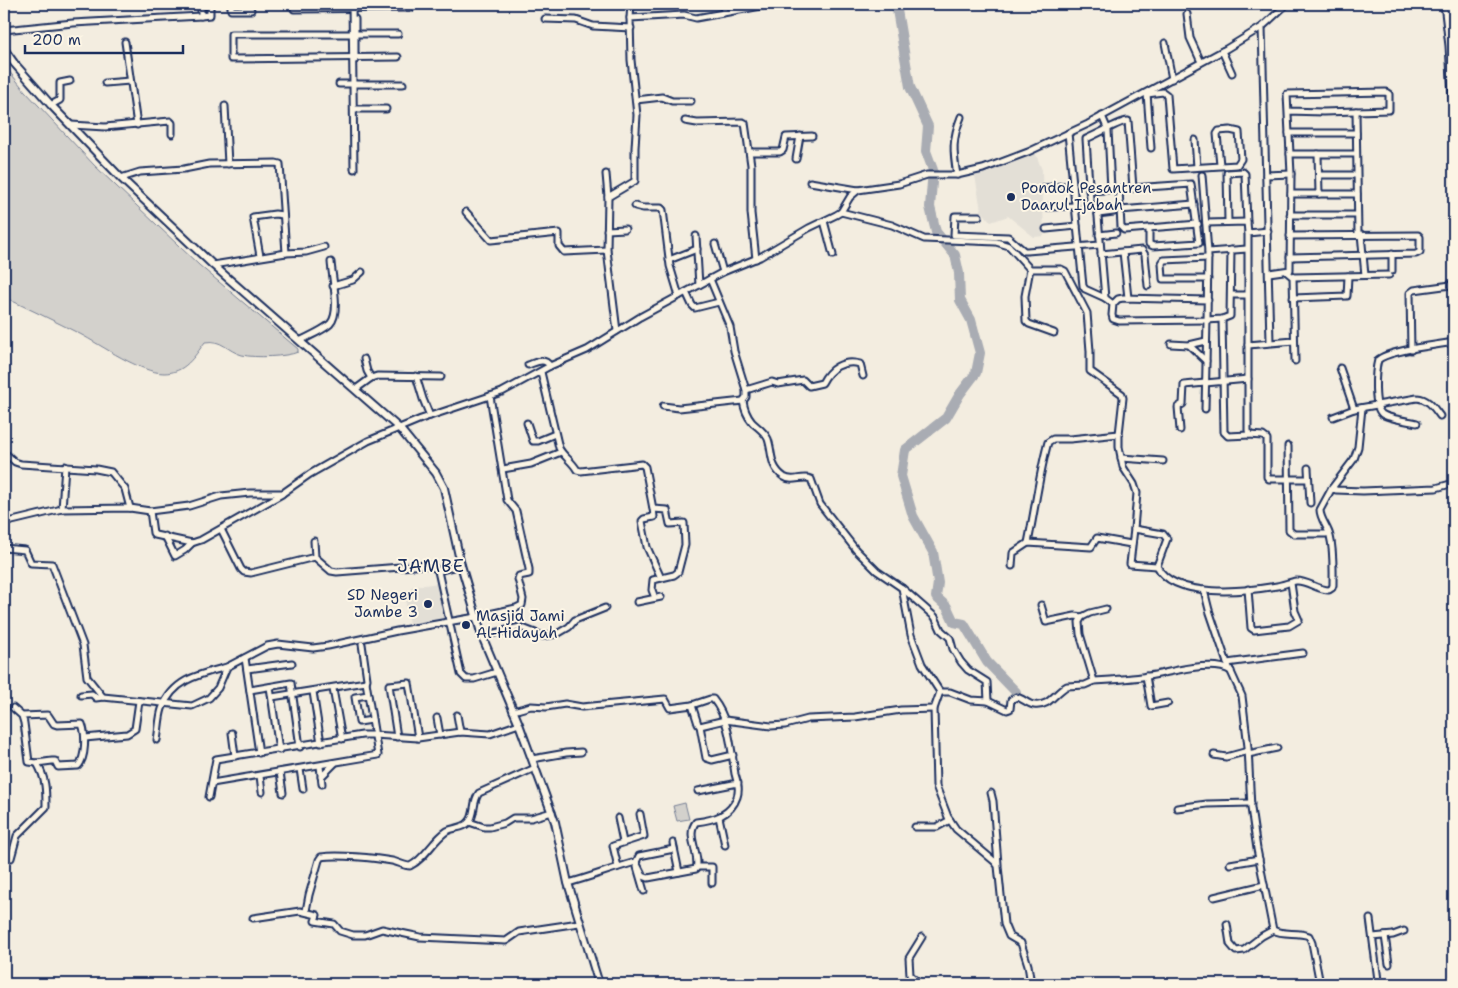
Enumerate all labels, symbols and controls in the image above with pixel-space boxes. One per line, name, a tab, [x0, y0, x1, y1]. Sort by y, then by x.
scale bar	[25, 22, 182, 54]
text: 200 m	[32, 30, 81, 50]
place label: Pondok Pesantren Daarul Ijabah	[1021, 178, 1152, 215]
marker: Pondok Pesantren Daarul Ijabah	[1005, 191, 1017, 203]
district label: JAMBE	[397, 554, 465, 578]
place label: SD Negeri Jambe 3	[347, 585, 418, 622]
marker: SD Negeri Jambe 3	[422, 598, 434, 610]
place label: Masjid Jami Al-Hidayah	[476, 606, 565, 643]
marker: Masjid Jami Al-Hidayah	[460, 619, 472, 631]

